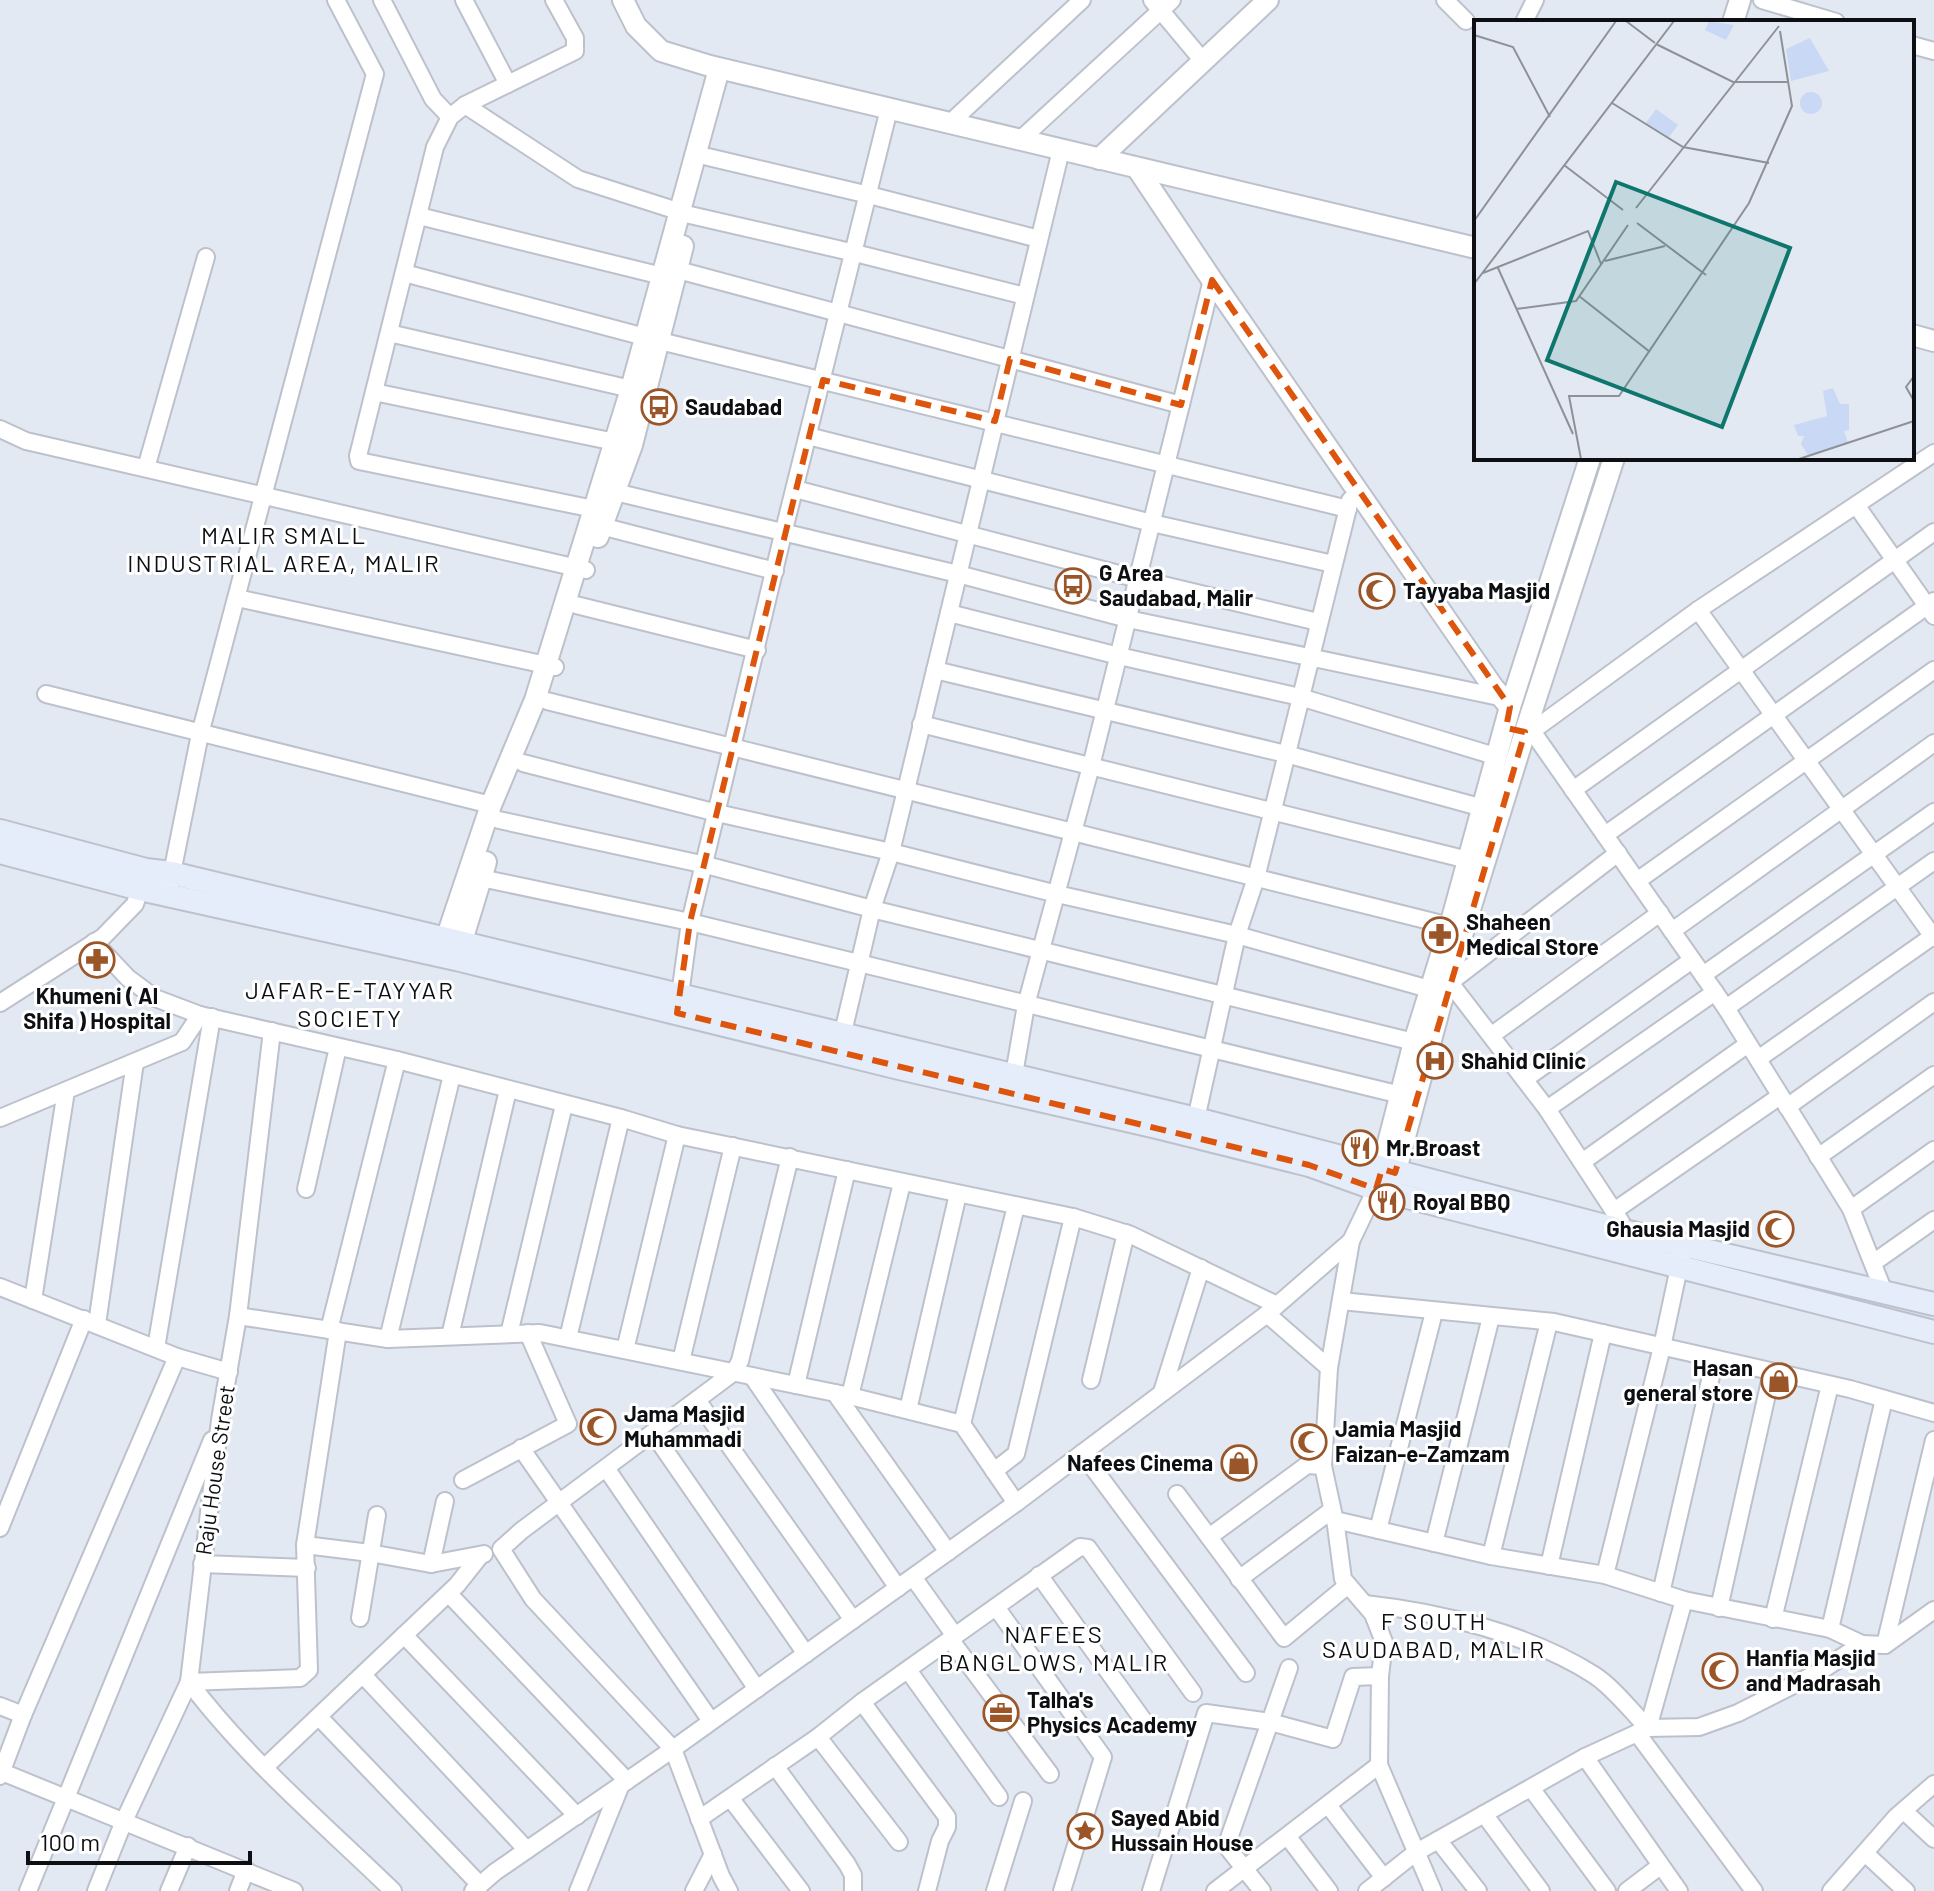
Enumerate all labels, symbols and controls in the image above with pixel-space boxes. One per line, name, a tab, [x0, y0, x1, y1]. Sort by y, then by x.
inset map	[1474, 20, 1914, 460]
bus stop icon: Saudabad	[640, 388, 678, 426]
place label: Saudabad	[685, 393, 782, 419]
district label: MALIR SMALL INDUSTRIAL AREA, MALIR	[127, 520, 441, 577]
place label: G Area Saudabad, Malir	[1099, 559, 1254, 610]
bus stop icon: G Area Saudabad, Malir	[1054, 567, 1092, 605]
mosque icon: Tayyaba Masjid	[1358, 572, 1396, 610]
place label: Tayyaba Masjid	[1403, 577, 1550, 603]
place label: Shaheen Medical Store	[1466, 908, 1599, 959]
pharmacy icon: Shaheen Medical Store	[1421, 916, 1459, 954]
pharmacy icon: Khumeni ( Al Shifa ) Hospital	[78, 941, 116, 979]
district label: JAFAR-E-TAYYAR SOCIETY	[245, 975, 455, 1032]
place label: Khumeni ( Al Shifa ) Hospital	[23, 982, 171, 1033]
hospital icon: Shahid Clinic	[1416, 1042, 1454, 1080]
place label: Shahid Clinic	[1461, 1047, 1586, 1073]
restaurant icon: Mr.Broast	[1341, 1129, 1379, 1167]
place label: Mr.Broast	[1386, 1134, 1480, 1160]
restaurant icon: Royal BBQ	[1368, 1183, 1406, 1221]
place label: Royal BBQ	[1413, 1188, 1510, 1214]
mosque icon: Ghausia Masjid	[1757, 1210, 1795, 1248]
place label: Ghausia Masjid	[1606, 1215, 1750, 1241]
place label: Hasan general store	[1623, 1354, 1753, 1405]
shop icon: Hasan general store	[1760, 1362, 1798, 1400]
street label: Raju House Street	[189, 1383, 239, 1556]
place label: Jama Masjid Muhammadi	[624, 1400, 745, 1451]
mosque icon: Jama Masjid Muhammadi	[579, 1408, 617, 1446]
place label: Jamia Masjid Faizan-e-Zamzam	[1335, 1415, 1510, 1466]
mosque icon: Jamia Masjid Faizan-e-Zamzam	[1290, 1423, 1328, 1461]
shop icon: Nafees Cinema	[1220, 1444, 1258, 1482]
place label: Nafees Cinema	[1067, 1449, 1213, 1475]
district label: F SOUTH SAUDABAD, MALIR	[1322, 1606, 1546, 1663]
district label: NAFEES BANGLOWS, MALIR	[939, 1619, 1169, 1676]
place label: Hanfia Masjid and Madrasah	[1746, 1644, 1881, 1695]
mosque icon: Hanfia Masjid and Madrasah	[1701, 1652, 1739, 1690]
place label: Talha's Physics Academy	[1027, 1686, 1197, 1737]
office icon: Talha's Physics Academy	[982, 1694, 1020, 1732]
place label: Sayed Abid Hussain House	[1111, 1804, 1254, 1855]
place icon: Sayed Abid Hussain House	[1066, 1812, 1104, 1850]
scale bar	[28, 1815, 250, 1865]
text: 100 m	[40, 1827, 100, 1856]

